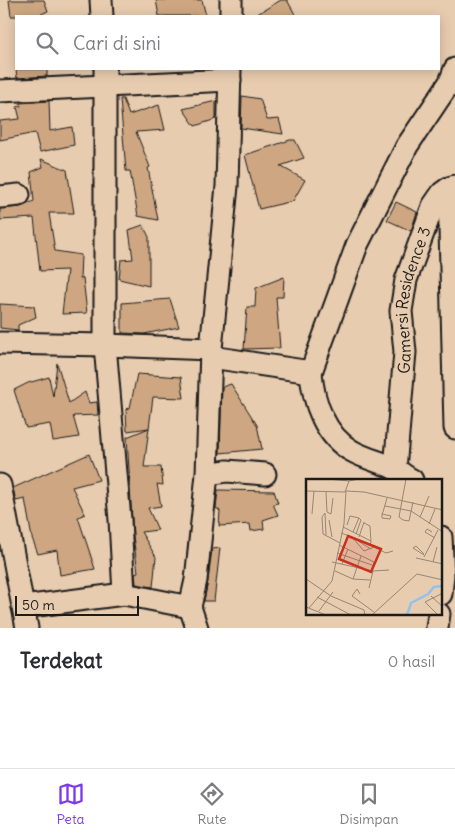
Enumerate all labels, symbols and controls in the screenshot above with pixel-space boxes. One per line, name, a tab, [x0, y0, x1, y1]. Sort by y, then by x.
search box	[15, 15, 440, 70]
icon: search	[33, 29, 61, 57]
text: Cari di sini	[73, 31, 161, 55]
street label: Gamersi Residence 3	[391, 224, 435, 374]
inset map	[306, 479, 442, 616]
scale bar	[15, 593, 139, 616]
text: 50 m	[22, 596, 55, 614]
text: Terdekat	[20, 647, 102, 674]
text: 0 hasil	[388, 651, 435, 671]
tab: Peta	[56, 780, 85, 828]
tab: Rute	[198, 780, 227, 828]
tab: Disimpan	[340, 780, 399, 828]

